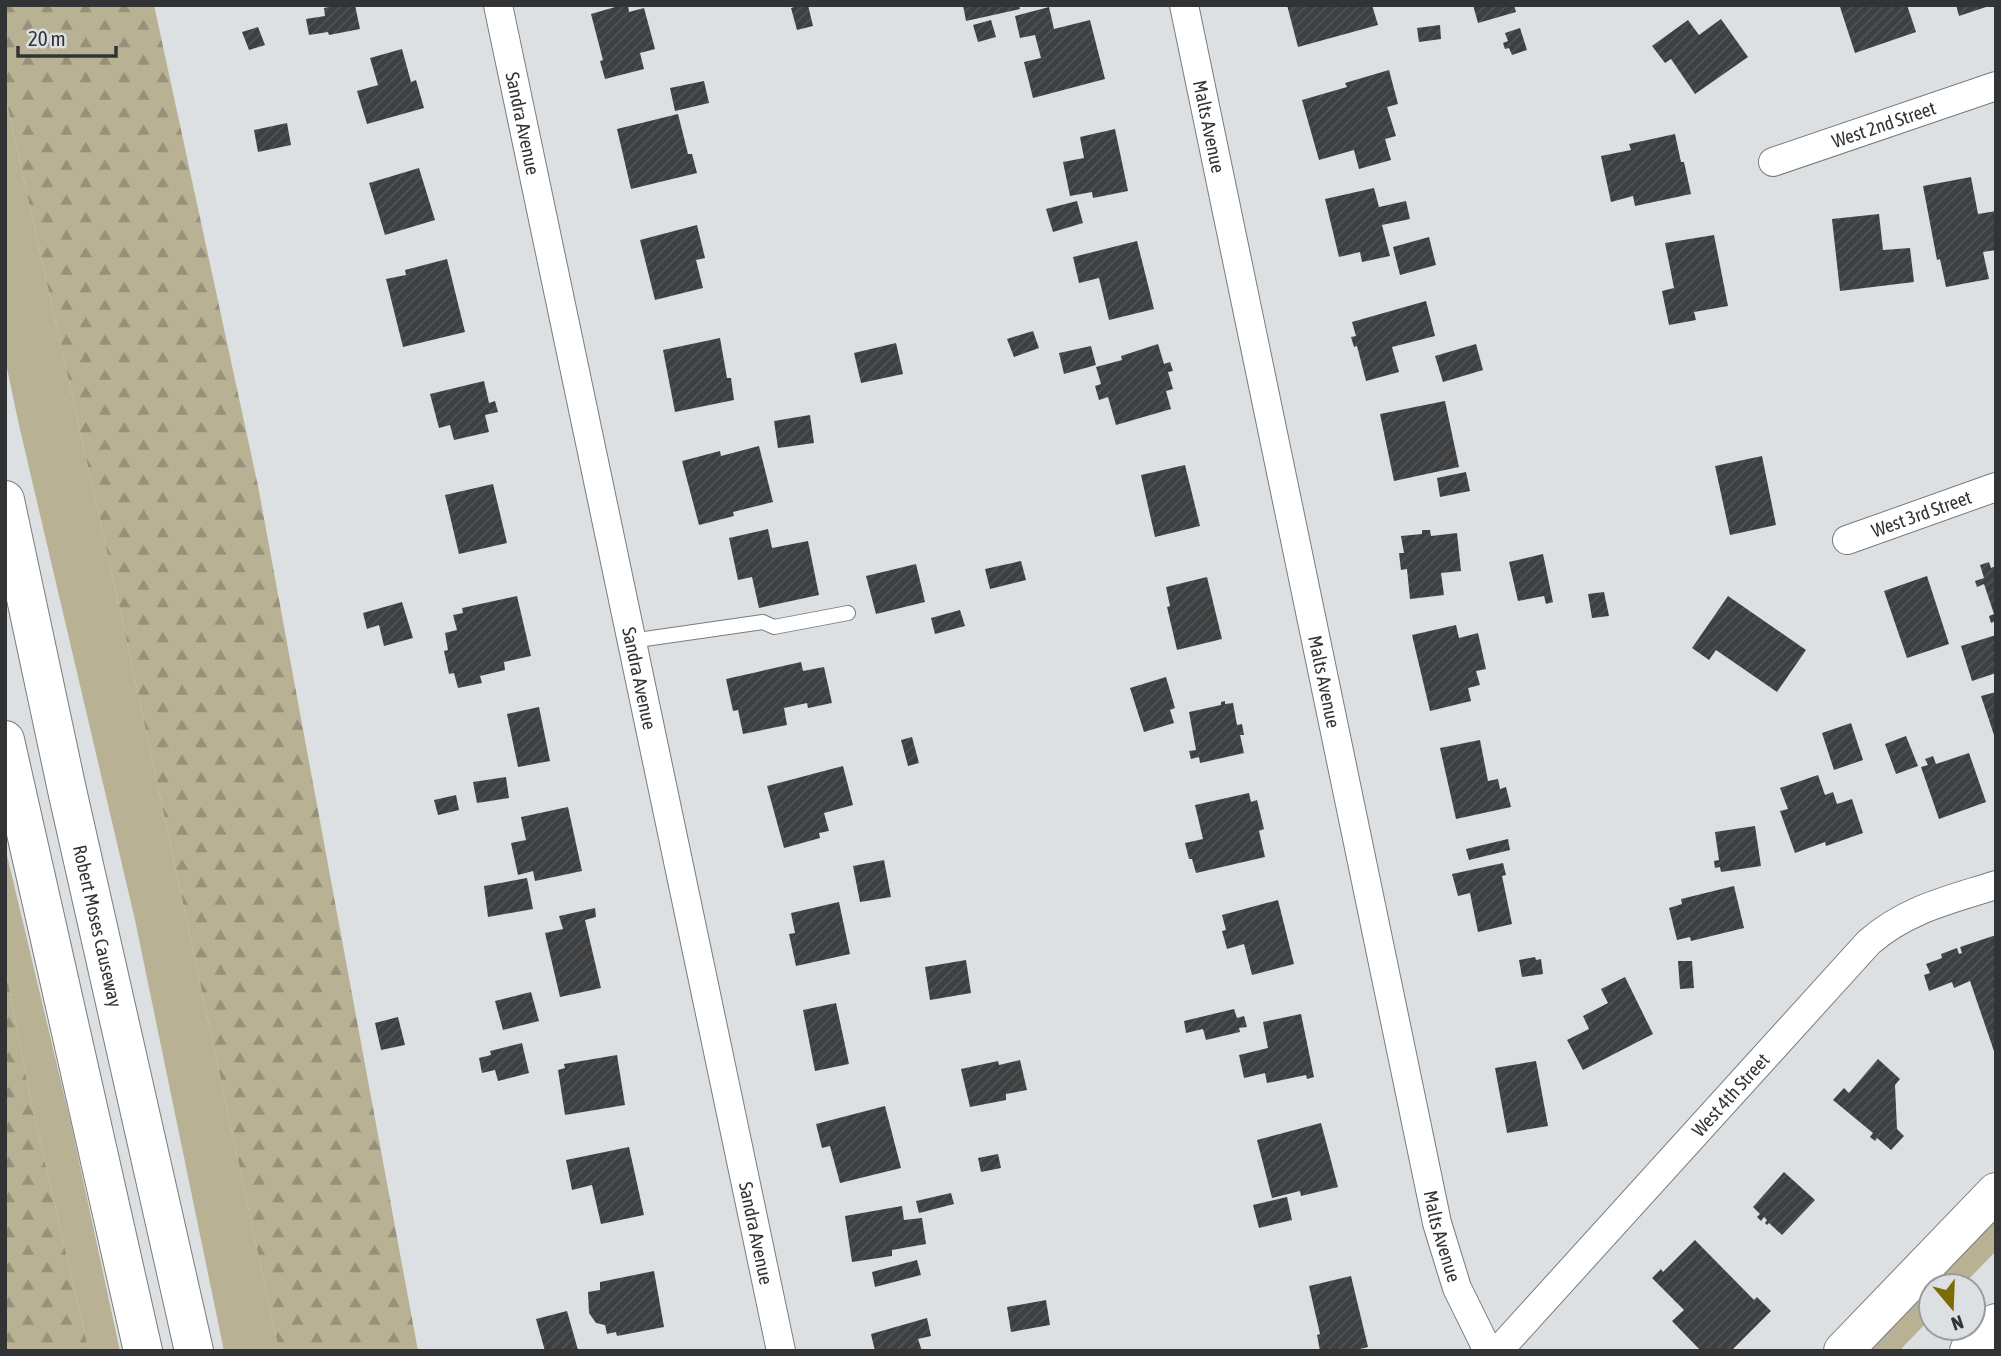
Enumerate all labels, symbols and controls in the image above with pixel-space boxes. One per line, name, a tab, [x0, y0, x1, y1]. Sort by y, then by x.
scale bar	[18, 14, 116, 58]
text: 20 m	[28, 26, 66, 50]
street label: Sandra Avenue	[501, 70, 544, 177]
street label: Malts Avenue	[1189, 78, 1230, 175]
street label: West 2nd Street	[1829, 96, 1938, 152]
street label: West 3rd Street	[1868, 486, 1974, 541]
street label: Sandra Avenue	[618, 625, 661, 732]
street label: Malts Avenue	[1304, 633, 1345, 730]
street label: Robert Moses Causeway	[69, 843, 127, 1009]
street label: West 4th Street	[1687, 1049, 1774, 1141]
street label: Sandra Avenue	[735, 1180, 778, 1286]
street label: Malts Avenue	[1420, 1188, 1465, 1285]
north arrow	[1917, 1272, 1987, 1342]
text: N	[1949, 1311, 1966, 1335]

